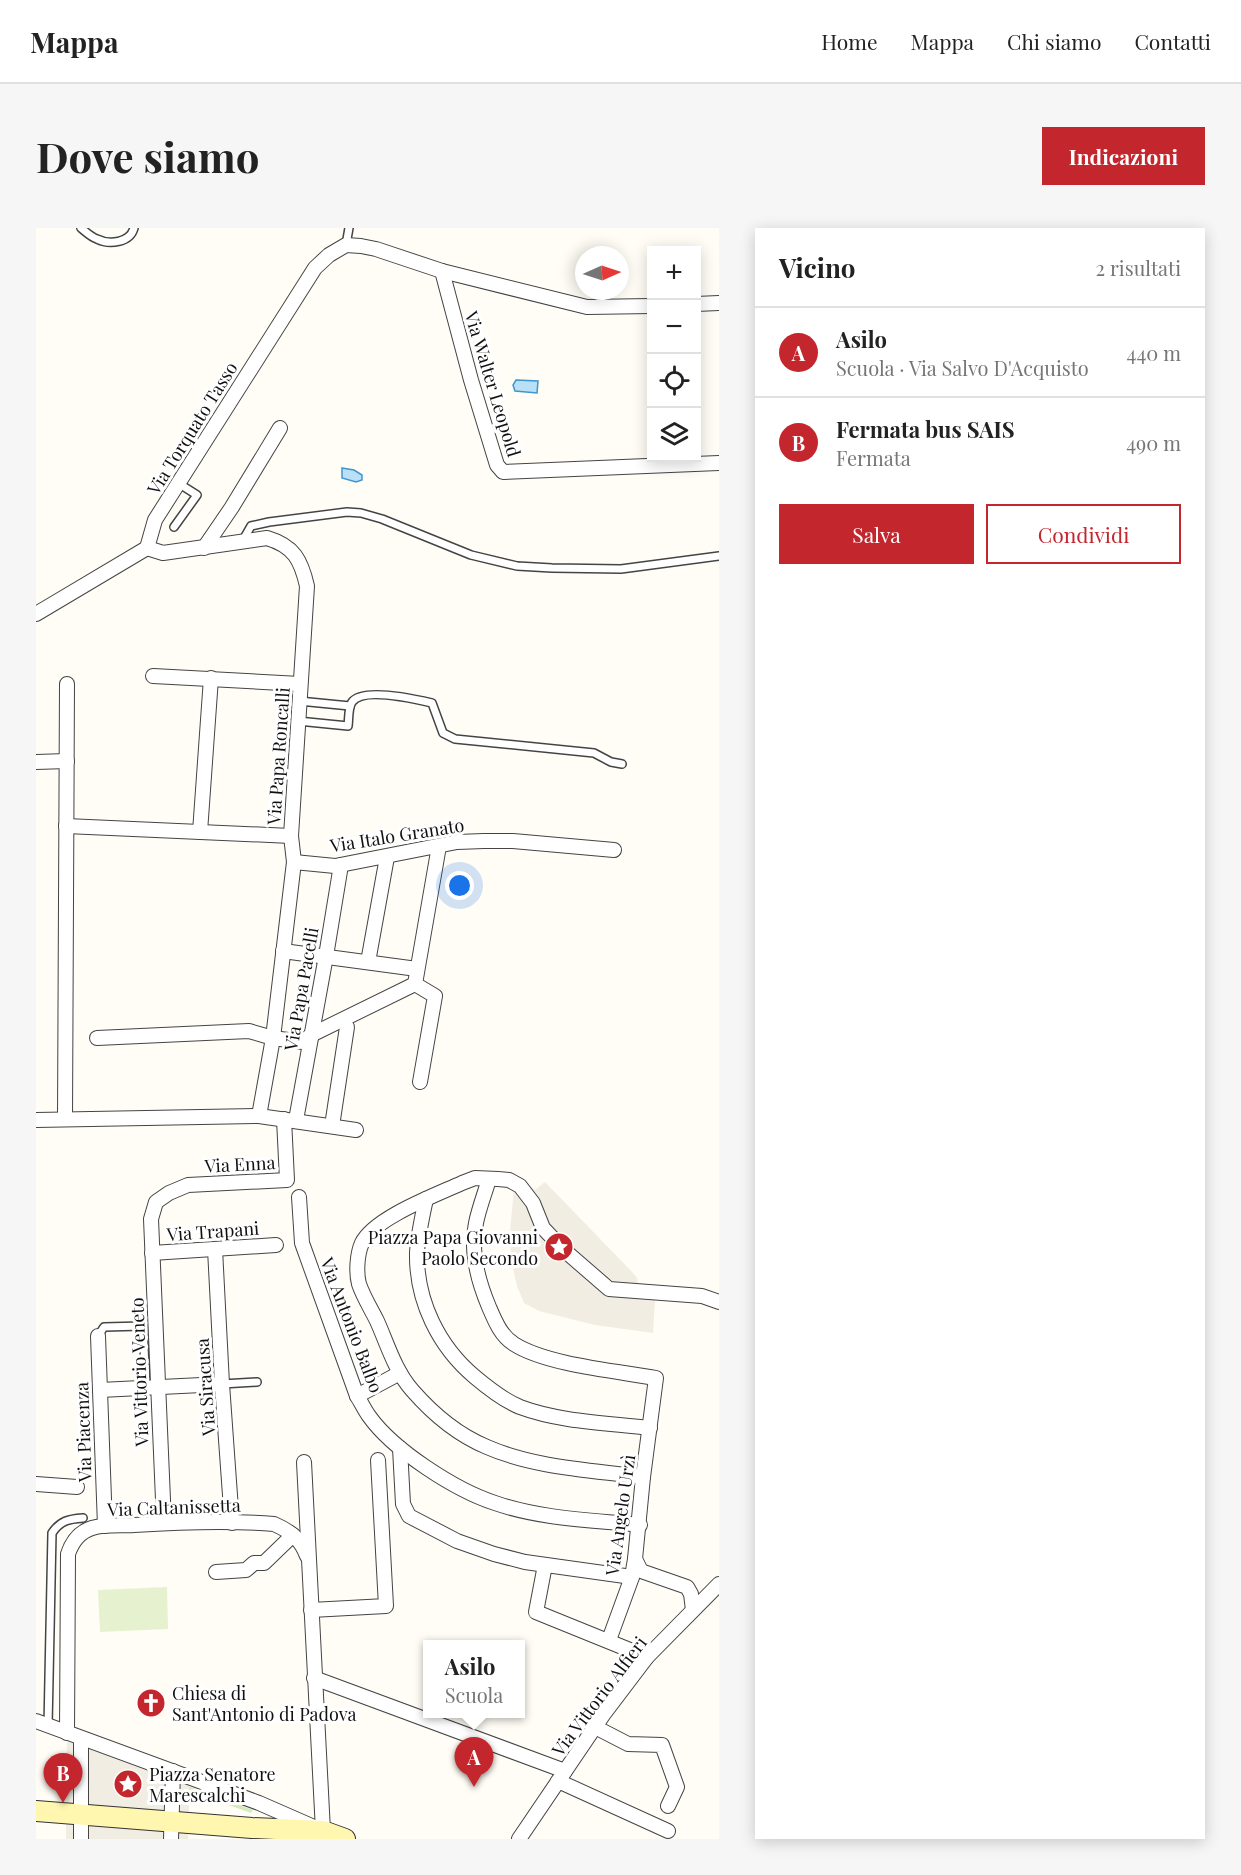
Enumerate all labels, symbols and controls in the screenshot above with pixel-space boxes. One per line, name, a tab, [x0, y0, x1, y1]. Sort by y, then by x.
text: Mappa	[30, 23, 118, 60]
text: Home	[821, 27, 878, 55]
text: Mappa	[911, 27, 974, 55]
text: Chi siamo	[1007, 27, 1101, 55]
text: Contatti	[1134, 27, 1211, 55]
button: Indicazioni	[1042, 127, 1205, 185]
text: Dove siamo	[36, 128, 260, 184]
north arrow	[575, 246, 629, 300]
map controls	[647, 246, 701, 462]
button: +	[647, 246, 701, 300]
text: Vicino	[779, 250, 856, 285]
text: 2 risultati	[1095, 254, 1181, 281]
button: −	[647, 300, 701, 354]
street label: Via Walter Leopold	[459, 307, 527, 460]
text: Asilo	[836, 324, 887, 354]
text: A	[792, 339, 805, 366]
text: 440 m	[1127, 339, 1181, 366]
button: locate	[647, 354, 701, 408]
text: Scuola · Via Salvo D'Acquisto	[836, 354, 1089, 381]
street label: Via Torquato Tasso	[141, 357, 243, 500]
button: layers	[647, 408, 701, 462]
text: Fermata bus SAIS	[836, 414, 1015, 444]
text: B	[792, 429, 805, 456]
text: 490 m	[1126, 429, 1181, 456]
text: Fermata	[836, 444, 911, 471]
button: Salva	[779, 504, 974, 564]
button: Condividi	[986, 504, 1181, 564]
street label: Via Papa Roncalli	[261, 686, 295, 827]
street label: Via Italo Granato	[327, 813, 466, 858]
your location	[445, 871, 474, 900]
street label: Via Papa Pacelli	[278, 925, 324, 1054]
street label: Via Enna	[203, 1150, 276, 1178]
street label: Via Trapani	[165, 1216, 260, 1246]
place label: Piazza Papa Giovanni Paolo Secondo	[368, 1225, 538, 1270]
place icon: Piazza Papa Giovanni Paolo Secondo	[543, 1231, 575, 1263]
street label: Via Antonio Balbo	[315, 1253, 389, 1396]
street label: Via Vittorio Veneto	[124, 1297, 154, 1448]
street label: Via Siracusa	[190, 1337, 220, 1437]
street label: Via Piacenza	[69, 1381, 97, 1484]
street label: Via Angelo Urzì	[599, 1453, 640, 1578]
street label: Via Caltanissetta	[106, 1493, 241, 1521]
street label: Via Vittorio Alfieri	[546, 1631, 652, 1761]
popup	[423, 1640, 525, 1718]
text: Asilo	[445, 1651, 496, 1681]
place label: Chiesa di Sant'Antonio di Padova	[172, 1681, 356, 1726]
text: Scuola	[445, 1681, 503, 1708]
church icon: Chiesa di Sant'Antonio di Padova	[135, 1687, 167, 1719]
pin: A	[454, 1738, 494, 1787]
pin: B	[44, 1754, 82, 1803]
place label: Piazza Senatore Marescalchi	[149, 1762, 276, 1807]
place icon: Piazza Senatore Marescalchi	[112, 1768, 144, 1800]

